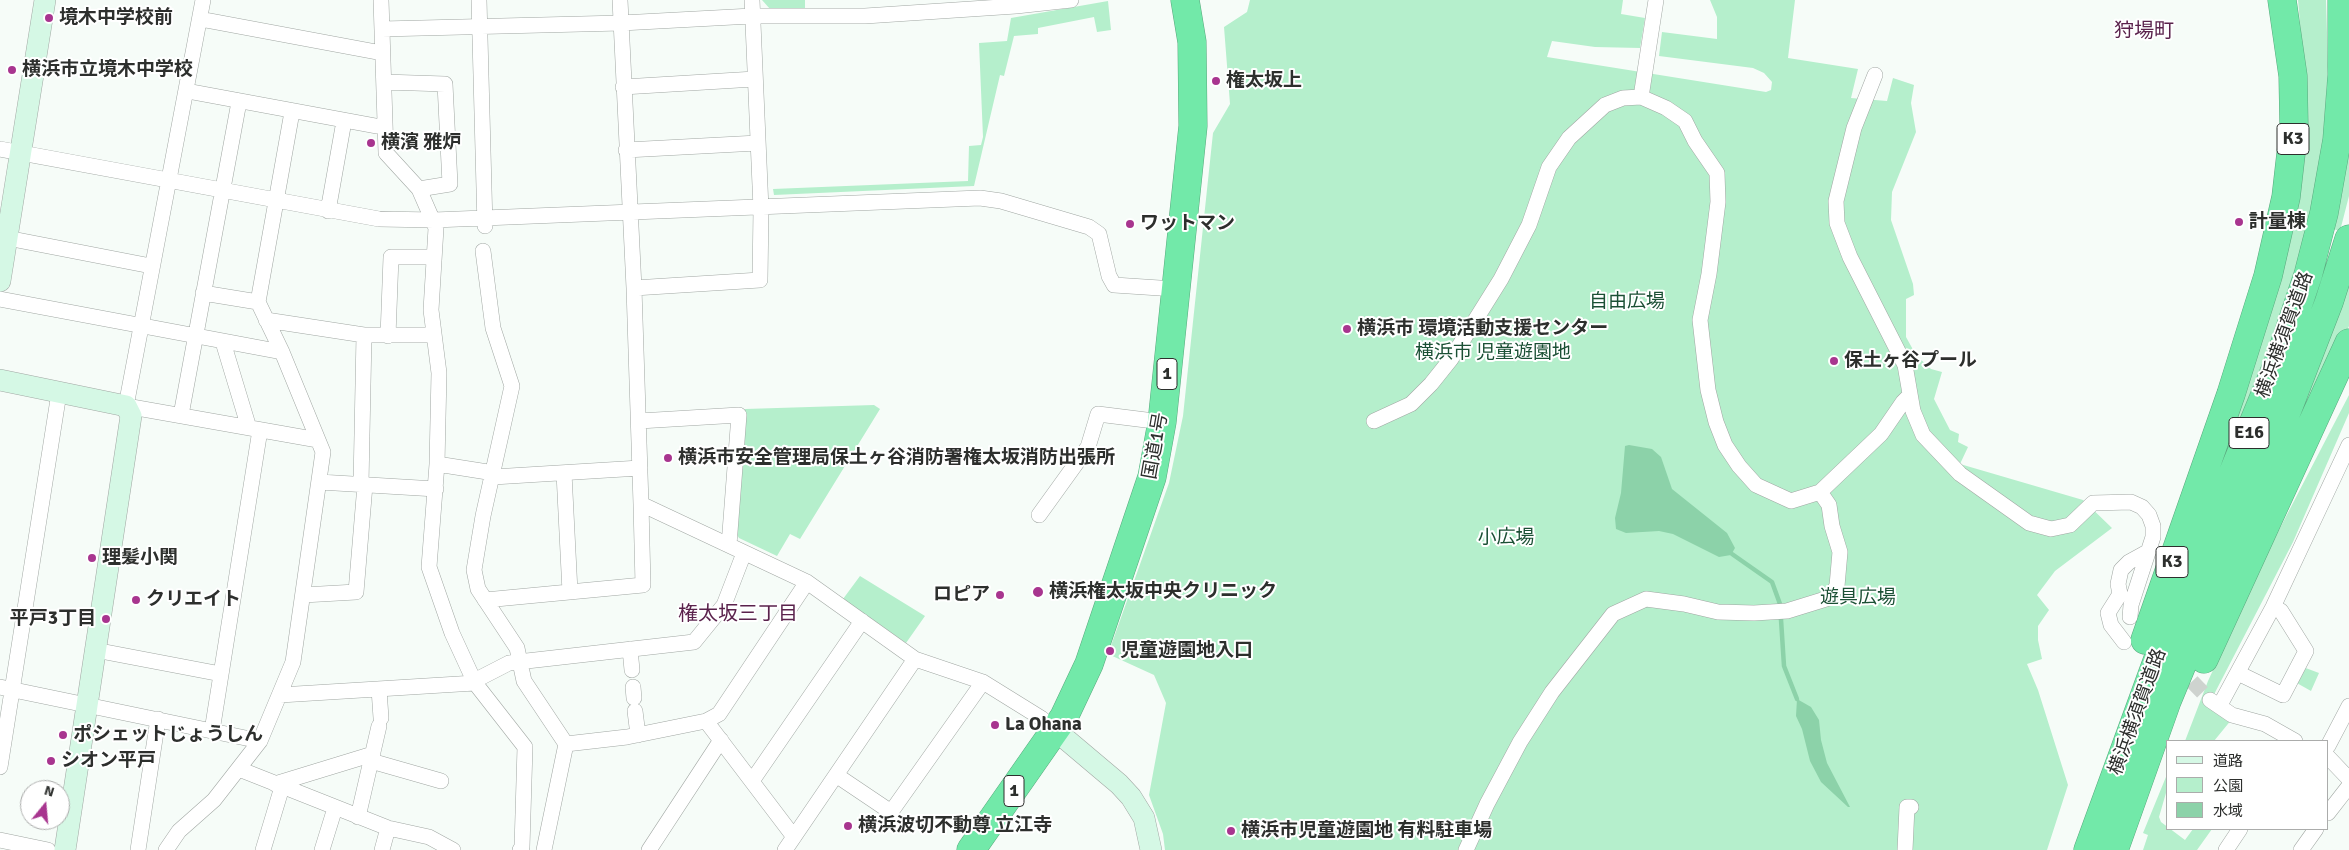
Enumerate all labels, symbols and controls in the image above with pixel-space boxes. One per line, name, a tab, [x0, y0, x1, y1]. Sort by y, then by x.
place label: 境木中学校前	[59, 7, 173, 29]
marker: 境木中学校前	[43, 12, 55, 24]
district label: 狩場町	[2114, 20, 2174, 44]
place label: 横浜市立境木中学校	[22, 59, 193, 81]
marker: 横浜市立境木中学校	[6, 64, 18, 76]
place label: 権太坂上	[1226, 70, 1302, 92]
marker: 権太坂上	[1210, 75, 1222, 87]
road number: K3	[2277, 124, 2309, 154]
place label: 横濱 雅炉	[381, 132, 461, 154]
marker: 横濱 雅炉	[365, 137, 377, 149]
place label: 計量棟	[2249, 211, 2306, 233]
place label: ワットマン	[1140, 213, 1235, 235]
marker: 計量棟	[2233, 216, 2245, 228]
marker: ワットマン	[1124, 218, 1136, 230]
street label: 横浜横須賀道路	[2252, 269, 2318, 401]
park label: 自由広場	[1589, 291, 1665, 313]
place label: 横浜市 環境活動支援センター	[1357, 318, 1608, 340]
marker: 横浜市 環境活動支援センター	[1341, 323, 1353, 335]
park label: 横浜市 児童遊園地	[1415, 342, 1571, 364]
place label: 保土ヶ谷プール	[1844, 350, 1977, 372]
marker: 保土ヶ谷プール	[1828, 355, 1840, 367]
road number: 1	[1157, 358, 1177, 389]
street label: 国道1号	[1139, 411, 1173, 481]
road number: E16	[2229, 418, 2269, 448]
place label: 横浜市安全管理局保土ヶ谷消防署権太坂消防出張所	[678, 447, 1115, 469]
marker: 横浜市安全管理局保土ヶ谷消防署権太坂消防出張所	[662, 452, 674, 464]
park label: 小広場	[1478, 527, 1534, 549]
road number: K3	[2156, 546, 2188, 578]
place label: 理髪小関	[102, 547, 178, 569]
marker: 理髪小関	[86, 552, 98, 564]
place label: 横浜権太坂中央クリニック	[1049, 581, 1277, 603]
place label: ロピア	[933, 584, 990, 606]
marker: 横浜権太坂中央クリニック	[1031, 585, 1045, 599]
park label: 遊具広場	[1820, 587, 1896, 609]
place label: クリエイト	[146, 589, 241, 611]
marker: ロピア	[994, 589, 1006, 601]
marker: クリエイト	[130, 594, 142, 606]
district label: 権太坂三丁目	[678, 603, 798, 627]
place label: 平戸3丁目	[10, 608, 96, 630]
marker: 平戸3丁目	[100, 613, 112, 625]
place label: 児童遊園地入口	[1120, 640, 1253, 662]
marker: 児童遊園地入口	[1104, 645, 1116, 657]
street label: 横浜横須賀道路	[2105, 646, 2171, 778]
place label: La Ohana	[1005, 714, 1082, 736]
marker: La Ohana	[989, 719, 1001, 731]
place label: ポシェットじょうしん	[73, 724, 263, 746]
marker: ポシェットじょうしん	[57, 729, 69, 741]
legend	[2166, 740, 2329, 830]
place label: シオン平戸	[61, 750, 156, 772]
text: 道路	[2213, 752, 2243, 770]
marker: シオン平戸	[45, 755, 57, 767]
road number: 1	[1004, 776, 1024, 806]
text: 公園	[2213, 777, 2243, 795]
north arrow	[20, 780, 70, 830]
text: N	[42, 782, 56, 801]
text: 水域	[2213, 802, 2243, 820]
place label: 横浜波切不動尊 立江寺	[858, 815, 1052, 837]
marker: 横浜波切不動尊 立江寺	[842, 820, 854, 832]
place label: 横浜市児童遊園地 有料駐車場	[1241, 820, 1492, 842]
marker: 横浜市児童遊園地 有料駐車場	[1225, 825, 1237, 837]

